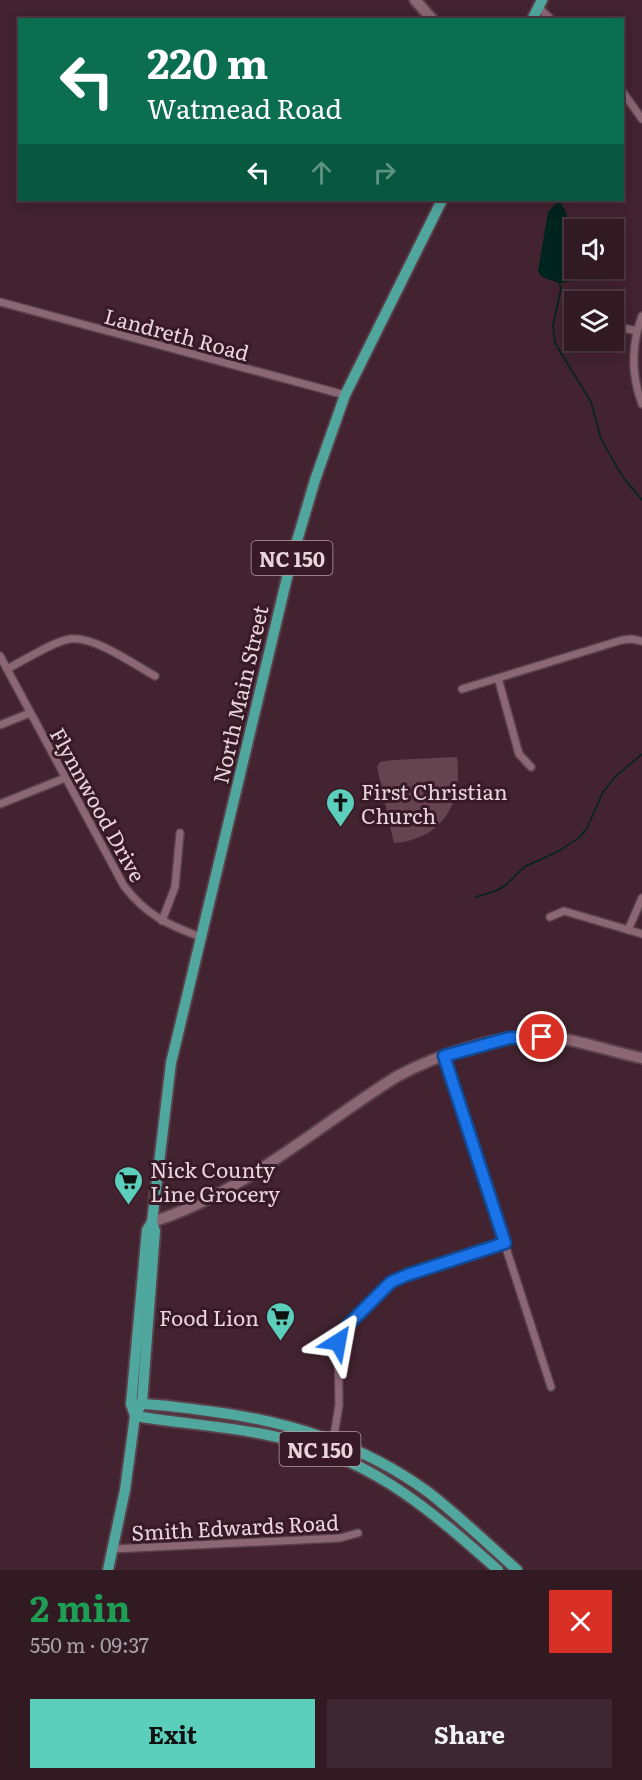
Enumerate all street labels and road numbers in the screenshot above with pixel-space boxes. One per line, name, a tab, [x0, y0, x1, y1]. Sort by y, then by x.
street label: Landreth Road	[101, 299, 253, 367]
road number: NC 150	[252, 541, 332, 575]
street label: North Main Street	[203, 601, 275, 786]
street label: Flynnwood Drive	[44, 721, 154, 887]
road number: NC 150	[280, 1432, 360, 1466]
street label: Smith Edwards Road	[130, 1505, 340, 1547]

